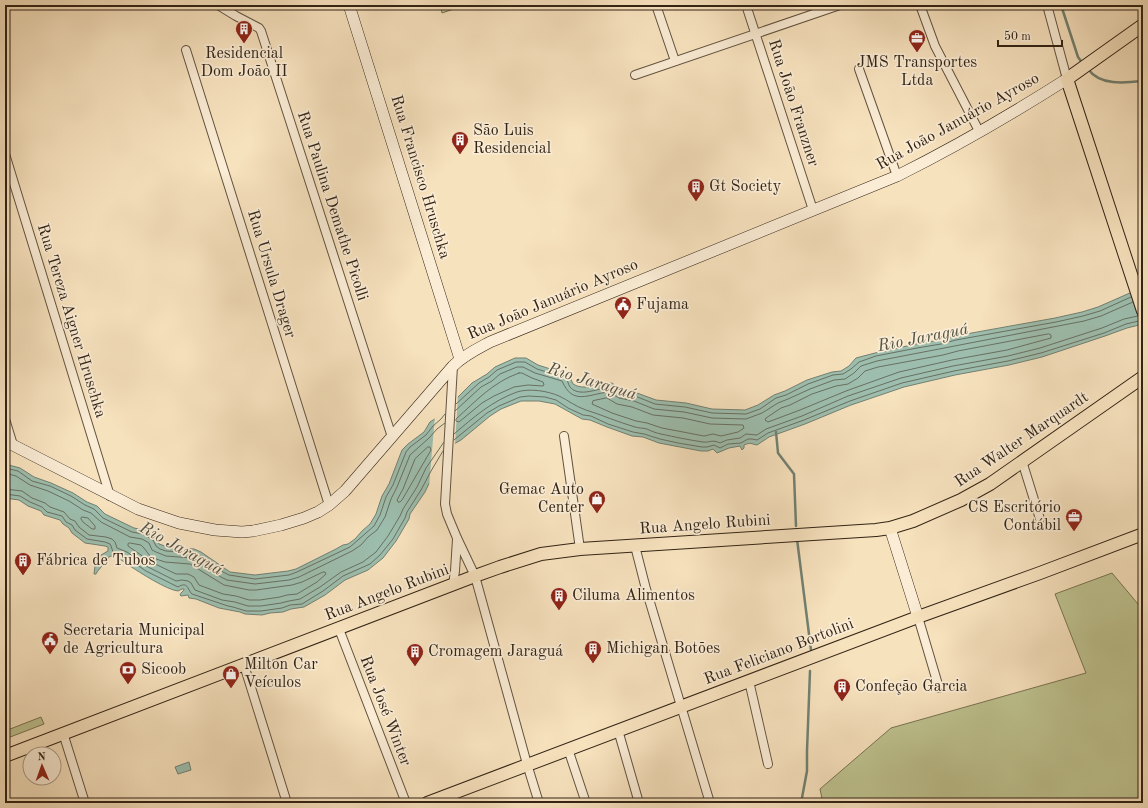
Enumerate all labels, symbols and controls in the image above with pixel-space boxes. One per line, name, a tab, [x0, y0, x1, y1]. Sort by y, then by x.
building icon: Residencial Dom João II	[234, 19, 254, 44]
scale bar	[998, 22, 1062, 48]
office icon: JMS Transportes Ltda	[907, 28, 927, 53]
text: 50 m	[1004, 30, 1031, 43]
street label: Rua João Franzner	[765, 37, 821, 169]
place label: Residencial Dom João II	[200, 46, 288, 80]
place label: JMS Transportes Ltda	[857, 55, 977, 89]
street label: Rua João Januário Ayroso	[874, 70, 1042, 174]
street label: Rua Francisco Hruschka	[387, 93, 453, 261]
street label: Rua Paulina Demathe Picolli	[294, 109, 370, 303]
place label: São Luis Residencial	[473, 123, 551, 157]
building icon: São Luis Residencial	[450, 130, 470, 155]
building icon: Gt Society	[686, 177, 706, 202]
place label: Gt Society	[709, 179, 782, 195]
street label: Rua Ursula Drager	[244, 208, 298, 340]
street label: Rua Tereza Aigner Hruschka	[34, 222, 108, 420]
street label: Rua João Januário Ayroso	[465, 257, 641, 343]
public building icon: Fujama	[613, 295, 633, 320]
place label: Fujama	[636, 297, 689, 313]
water label: Rio Jaraguá	[875, 321, 970, 355]
water label: Rio Jaraguá	[544, 360, 639, 404]
street label: Rua Walter Marquardt	[952, 389, 1092, 491]
place label: Gemac Auto Center	[499, 482, 584, 516]
shop icon: Gemac Auto Center	[587, 489, 607, 514]
place label: CS Escritório Contábil	[968, 500, 1061, 534]
office icon: CS Escritório Contábil	[1064, 507, 1084, 532]
street label: Rua Angelo Rubini	[639, 512, 771, 538]
water label: Rio Jaraguá	[136, 519, 225, 579]
building icon: Fábrica de Tubos	[13, 551, 33, 576]
place label: Fábrica de Tubos	[36, 553, 155, 569]
street label: Rua Angelo Rubini	[323, 562, 451, 624]
building icon: Ciluma Alimentos	[549, 586, 569, 611]
place label: Ciluma Alimentos	[572, 588, 695, 604]
street label: Rua Feliciano Bortolini	[702, 616, 856, 688]
place label: Secretaria Municipal de Agricultura	[63, 623, 205, 657]
public building icon: Secretaria Municipal de Agricultura	[40, 630, 60, 655]
building icon: Michigan Botões	[583, 639, 603, 664]
place label: Michigan Botões	[606, 641, 720, 657]
building icon: Cromagem Jaraguá	[405, 642, 425, 667]
place label: Cromagem Jaraguá	[428, 644, 563, 660]
street label: Rua José Winter	[357, 654, 414, 769]
place label: Milton Car Veículos	[244, 657, 318, 691]
bank icon: Sicoob	[118, 660, 138, 685]
place label: Sicoob	[141, 662, 186, 678]
shop icon: Milton Car Veículos	[221, 664, 241, 689]
building icon: Confeção Garcia	[832, 677, 852, 702]
place label: Confeção Garcia	[855, 679, 968, 695]
north arrow	[22, 746, 62, 786]
text: N	[37, 752, 47, 763]

